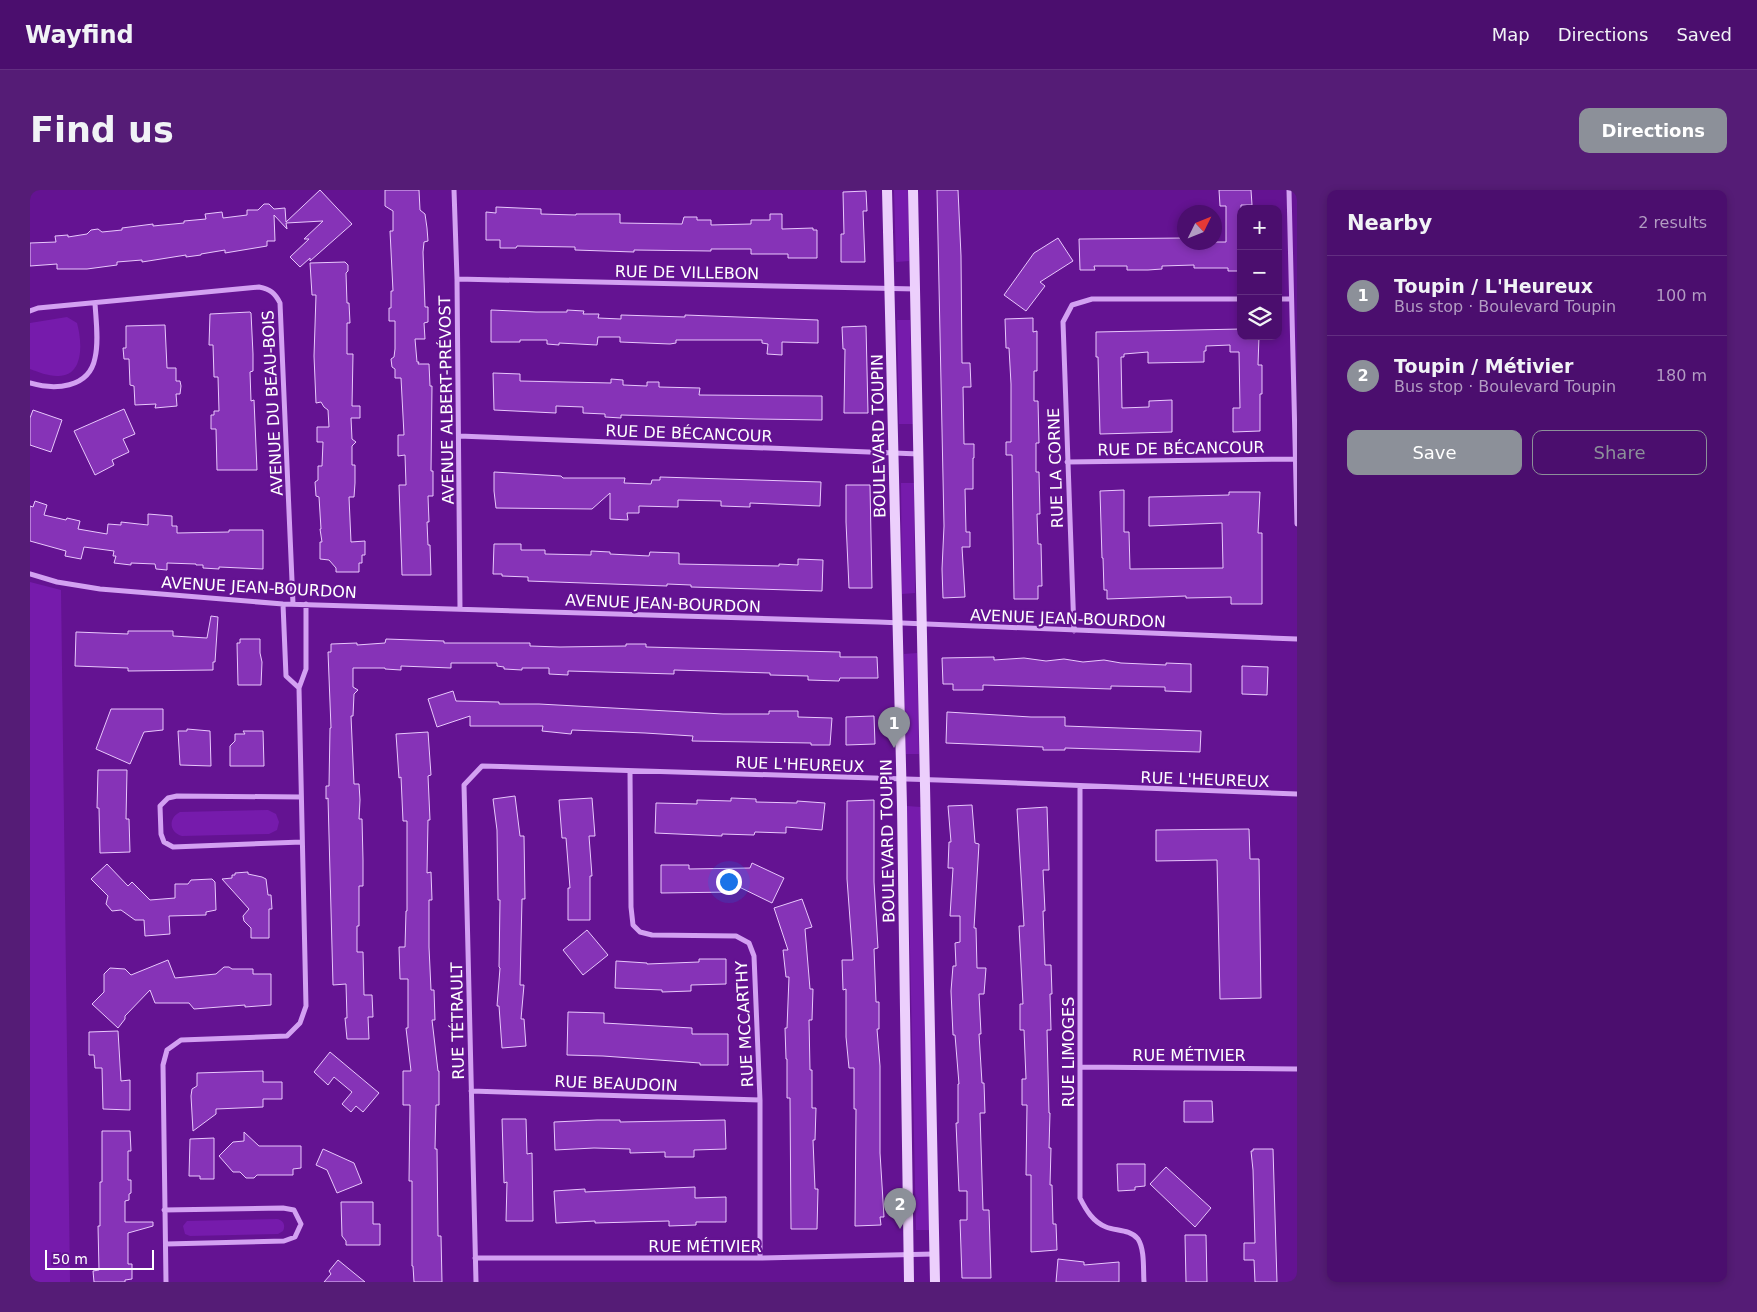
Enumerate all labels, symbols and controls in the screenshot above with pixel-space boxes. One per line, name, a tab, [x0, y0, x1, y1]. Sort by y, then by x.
text: Wayfind	[25, 21, 134, 49]
text: Map	[1492, 24, 1530, 45]
text: Directions	[1558, 24, 1648, 45]
text: Saved	[1676, 24, 1732, 45]
button: Directions	[1579, 108, 1727, 153]
text: Find us	[30, 110, 174, 150]
north arrow	[1177, 205, 1222, 250]
map controls	[1237, 205, 1282, 340]
button: +	[1237, 205, 1282, 250]
text: Nearby	[1347, 211, 1432, 235]
text: 2 results	[1638, 213, 1707, 232]
button: −	[1237, 250, 1282, 295]
street label: RUE DE VILLEBON	[615, 262, 759, 283]
text: Toupin / L'Heureux	[1394, 275, 1593, 297]
text: 1	[1357, 286, 1369, 305]
text: 100 m	[1656, 286, 1707, 305]
street label: AVENUE ALBERT-PRÉVOST	[435, 295, 458, 505]
button: layers	[1237, 295, 1282, 340]
text: Bus stop · Boulevard Toupin	[1394, 297, 1616, 316]
street label: AVENUE DU BEAU-BOIS	[258, 310, 287, 496]
street label: BOULEVARD TOUPIN	[868, 354, 889, 518]
text: Toupin / Métivier	[1394, 355, 1573, 377]
text: 2	[1357, 366, 1369, 385]
text: 180 m	[1656, 366, 1707, 385]
text: Bus stop · Boulevard Toupin	[1394, 377, 1616, 396]
street label: RUE LA CORNE	[1044, 408, 1067, 528]
street label: RUE DE BÉCANCOUR	[605, 421, 773, 446]
button: Save	[1347, 430, 1522, 475]
button: Share	[1532, 430, 1707, 475]
street label: RUE DE BÉCANCOUR	[1097, 438, 1265, 459]
street label: AVENUE JEAN-BOURDON	[161, 573, 357, 602]
street label: AVENUE JEAN-BOURDON	[565, 591, 761, 616]
street label: AVENUE JEAN-BOURDON	[970, 606, 1166, 631]
pin: 1	[878, 707, 910, 748]
street label: RUE L'HEUREUX	[735, 753, 865, 776]
street label: BOULEVARD TOUPIN	[877, 759, 898, 923]
street label: RUE L'HEUREUX	[1140, 768, 1270, 791]
your location	[716, 869, 742, 895]
street label: RUE MCCARTHY	[732, 960, 757, 1088]
street label: RUE TÉTRAULT	[447, 962, 468, 1080]
street label: RUE LIMOGES	[1059, 997, 1078, 1107]
street label: RUE MÉTIVIER	[1132, 1046, 1246, 1065]
street label: RUE BEAUDOIN	[554, 1072, 678, 1095]
pin: 2	[884, 1188, 916, 1229]
street label: RUE MÉTIVIER	[648, 1237, 762, 1256]
scale bar	[45, 1247, 154, 1270]
text: 50 m	[52, 1251, 88, 1267]

